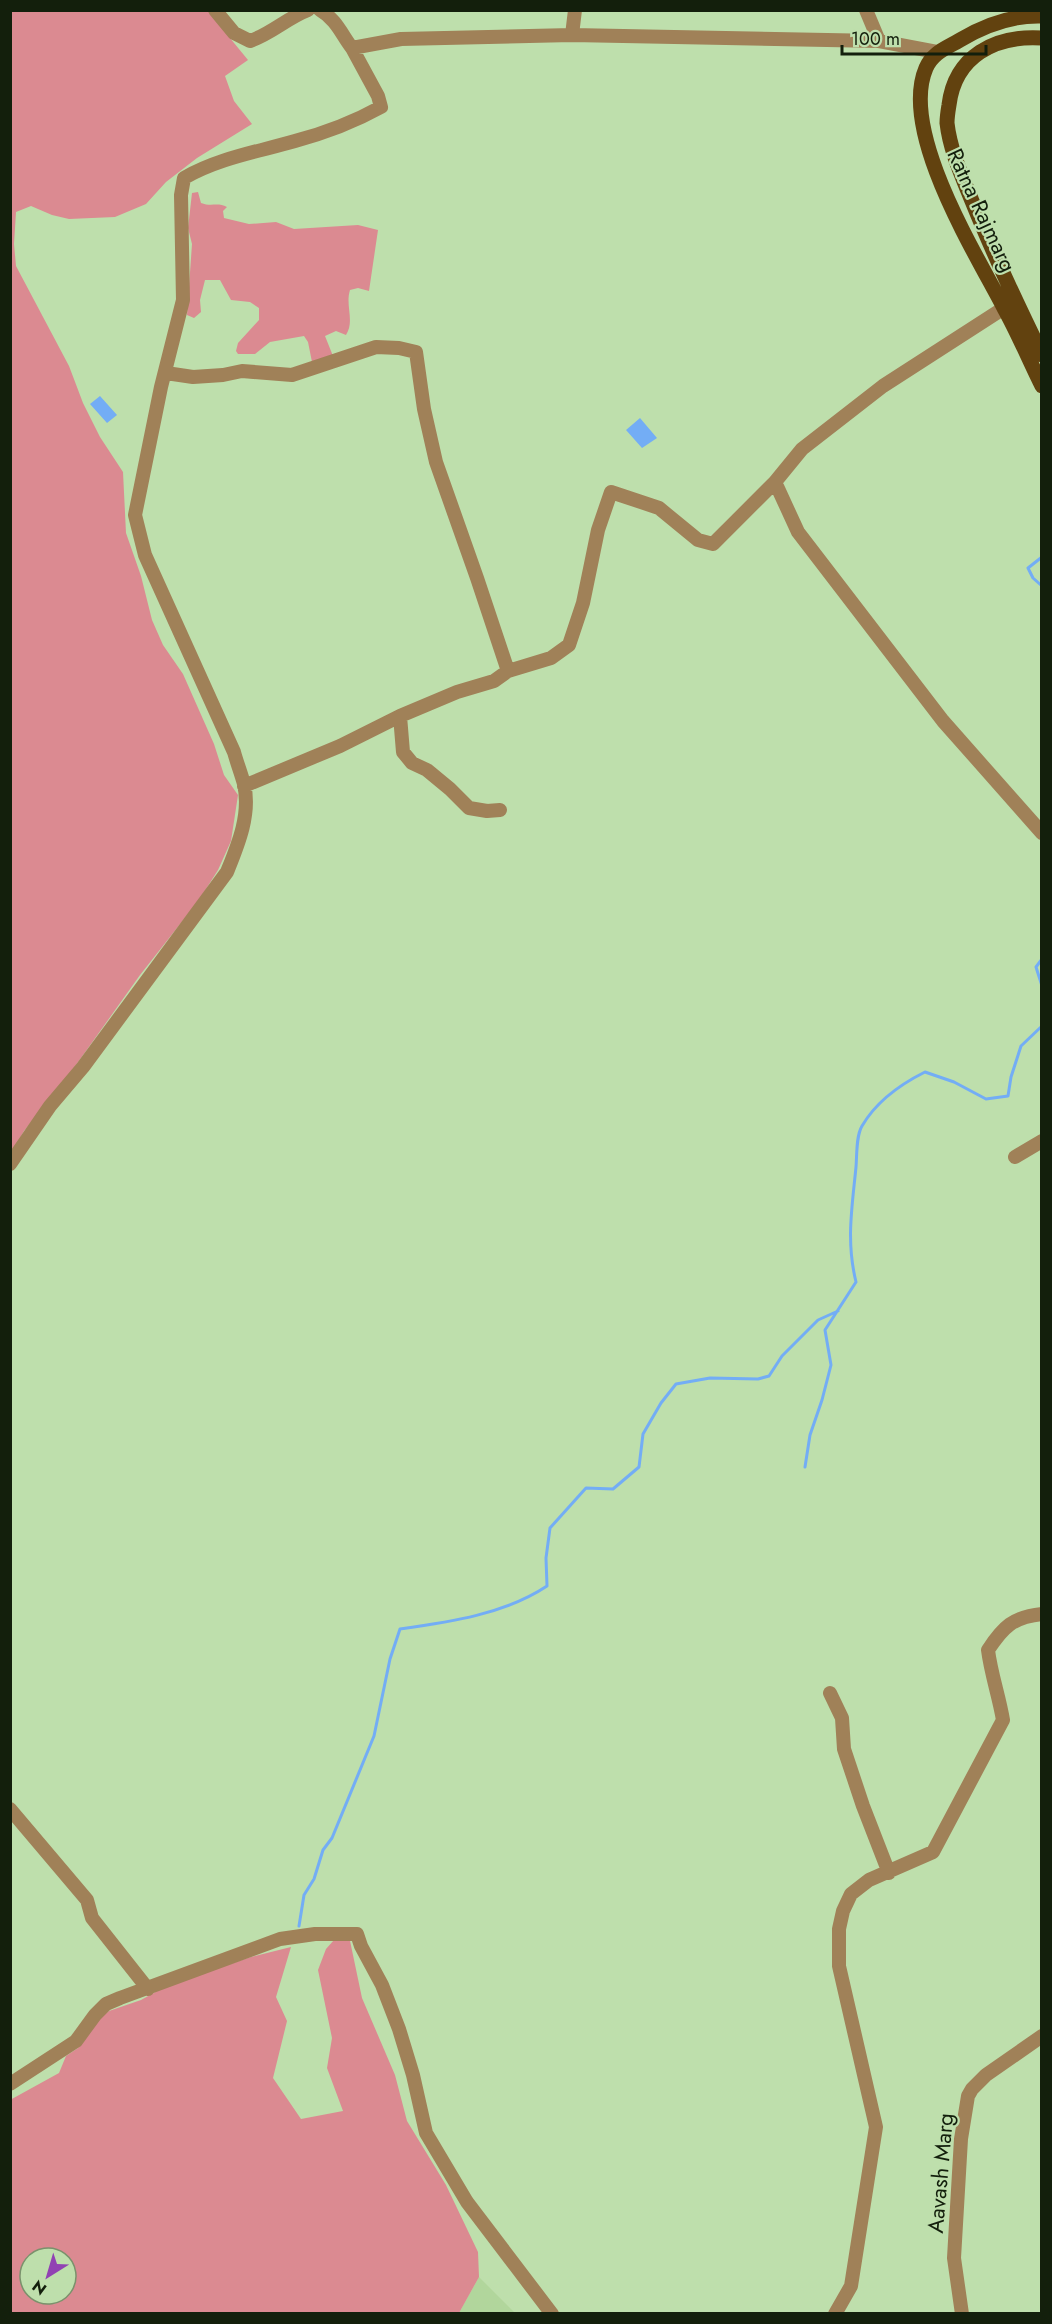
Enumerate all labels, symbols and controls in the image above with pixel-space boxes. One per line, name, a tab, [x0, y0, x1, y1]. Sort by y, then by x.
scale bar	[842, 18, 986, 56]
text: 100 m	[851, 26, 900, 52]
street label: Ratna Rajmarg	[939, 143, 1025, 277]
street label: Aavash Marg	[919, 2112, 961, 2234]
north arrow	[18, 2246, 78, 2306]
text: N	[27, 2275, 51, 2301]

